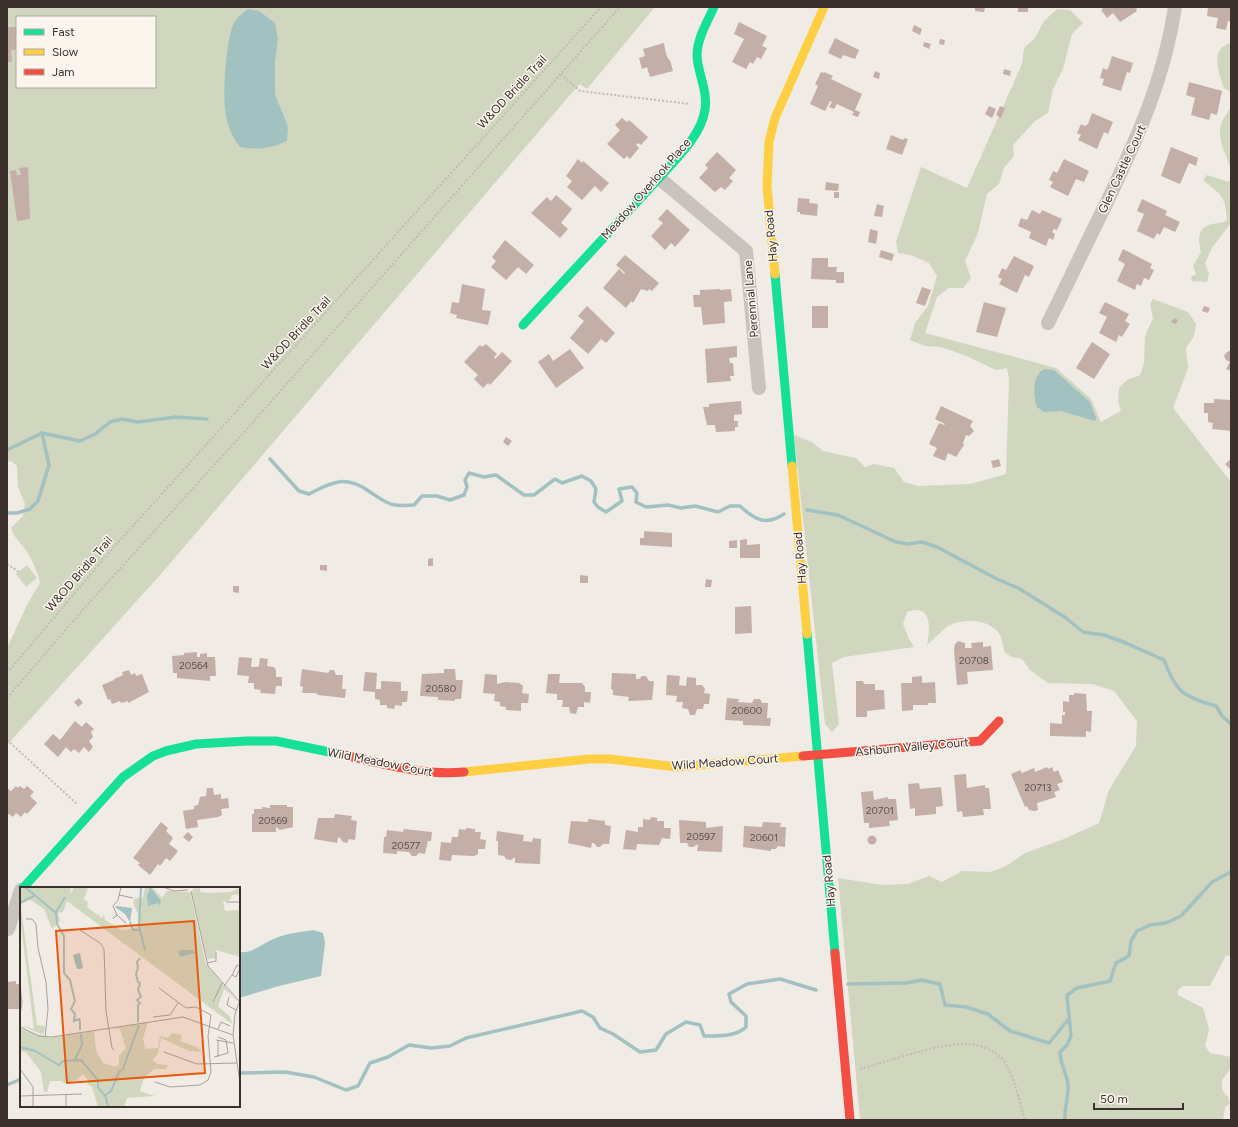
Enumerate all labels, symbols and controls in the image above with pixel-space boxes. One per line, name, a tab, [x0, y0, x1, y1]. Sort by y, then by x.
legend	[16, 16, 156, 88]
text: Fast	[52, 25, 75, 39]
text: Slow	[52, 45, 79, 59]
street label: W&OD Bridle Trail	[475, 53, 549, 131]
text: Jam	[52, 65, 75, 79]
street label: Glen Castle Court	[1095, 122, 1149, 215]
street label: Meadow Overlook Place	[598, 135, 694, 242]
street label: Hay Road	[762, 210, 780, 262]
street label: Perennial Lane	[741, 259, 761, 338]
street label: W&OD Bridle Trail	[259, 294, 333, 372]
street label: Hay Road	[791, 532, 809, 584]
street label: W&OD Bridle Trail	[43, 534, 115, 614]
house number: 20708	[959, 654, 989, 667]
house number: 20564	[179, 659, 209, 672]
house number: 20580	[426, 682, 456, 695]
house number: 20600	[732, 704, 762, 717]
street label: Ashburn Valley Court	[855, 735, 970, 759]
street label: Wild Meadow Court	[326, 745, 434, 779]
street label: Wild Meadow Court	[671, 751, 779, 773]
house number: 20713	[1025, 781, 1051, 794]
house number: 20701	[866, 804, 894, 817]
house number: 20569	[258, 814, 288, 827]
house number: 20597	[687, 830, 716, 843]
house number: 20601	[750, 831, 778, 844]
house number: 20577	[392, 839, 421, 852]
street label: Hay Road	[820, 855, 838, 907]
inset map	[20, 887, 240, 1107]
scale bar	[1094, 1085, 1183, 1111]
text: 50 m	[1100, 1092, 1128, 1106]

